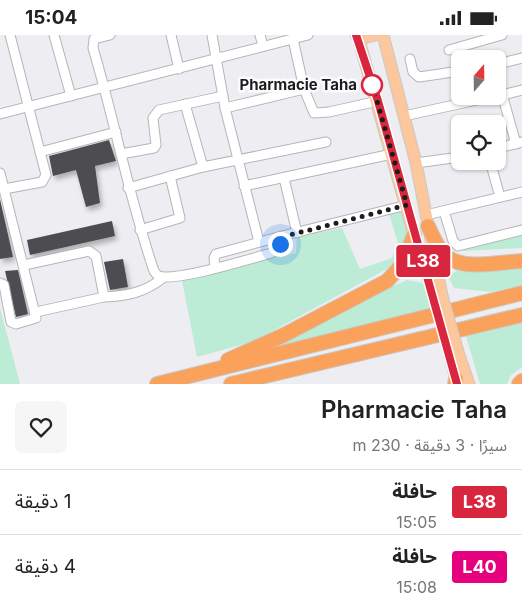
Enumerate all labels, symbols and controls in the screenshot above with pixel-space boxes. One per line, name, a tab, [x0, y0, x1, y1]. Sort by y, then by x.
text: 15:04	[25, 6, 77, 29]
north arrow	[451, 50, 506, 105]
map controls	[451, 50, 506, 170]
marker: Pharmacie Taha	[361, 74, 383, 96]
place label: Pharmacie Taha	[240, 75, 357, 94]
button: locate	[451, 115, 506, 170]
your location	[268, 232, 293, 257]
line badge: L38	[394, 245, 452, 277]
text: L38	[406, 250, 440, 271]
text: Pharmacie Taha	[321, 395, 507, 424]
button: heart	[15, 401, 67, 453]
text: سيرًا · 3 دقيقة · 230 m	[352, 435, 507, 455]
text: حافلة	[392, 480, 437, 503]
text: 1 دقيقة	[15, 490, 71, 513]
text: L38	[463, 491, 496, 512]
text: 15:05	[396, 512, 437, 532]
text: حافلة	[392, 545, 437, 568]
text: 4 دقيقة	[15, 555, 76, 578]
text: L40	[462, 556, 497, 577]
text: 15:08	[396, 577, 437, 597]

